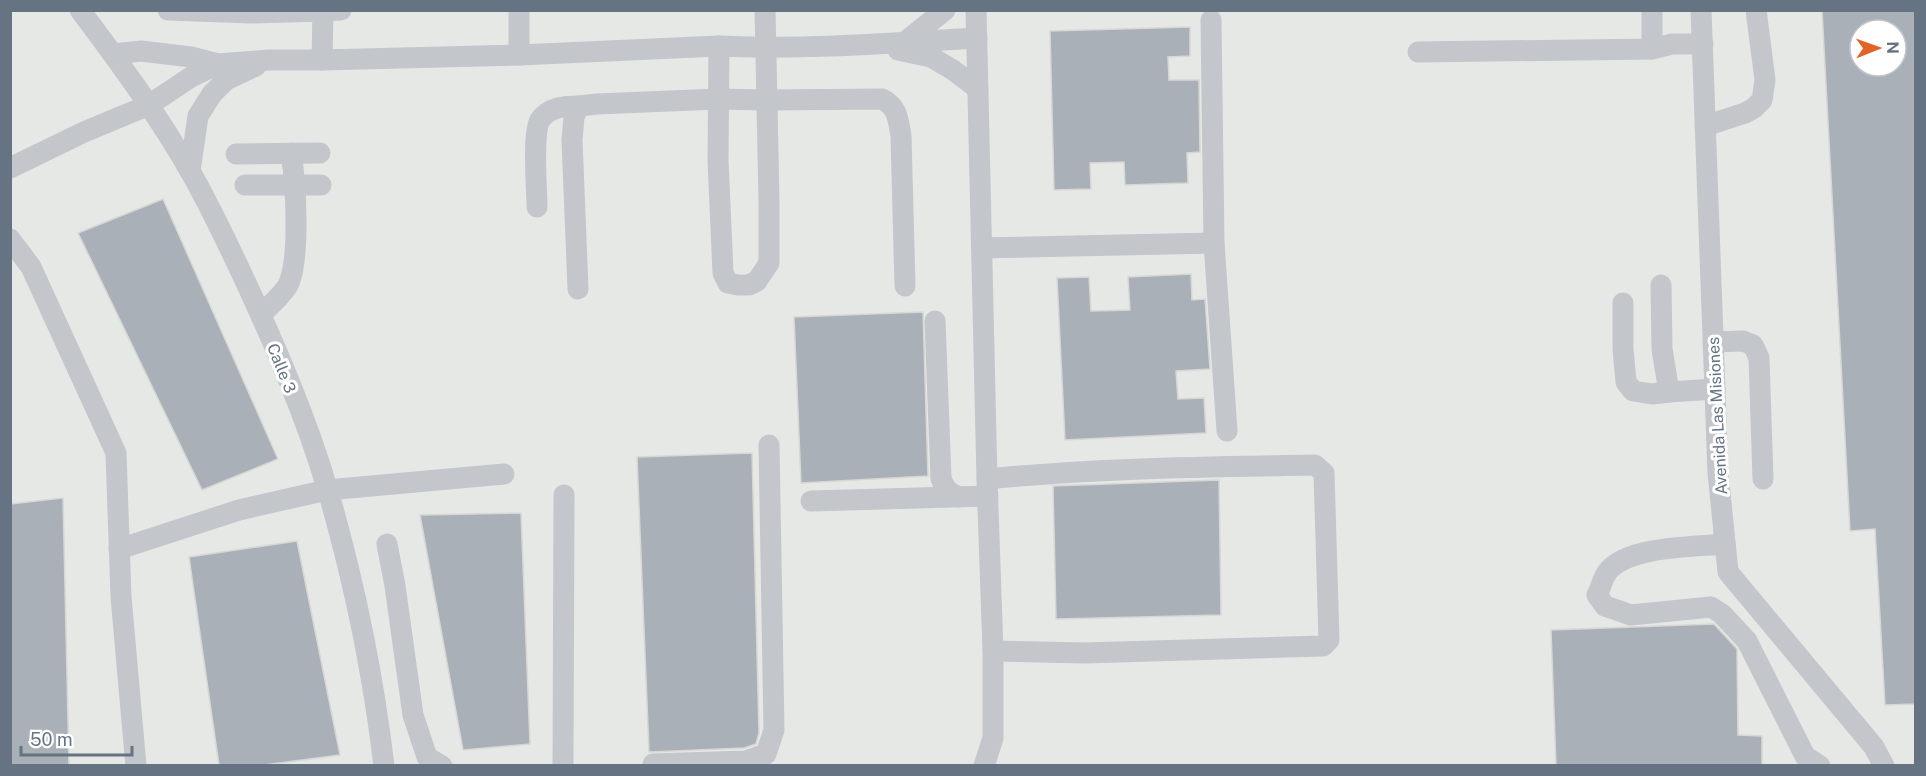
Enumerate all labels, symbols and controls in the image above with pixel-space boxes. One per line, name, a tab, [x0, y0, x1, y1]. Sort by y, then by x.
north arrow	[1848, 18, 1908, 78]
text: N	[1883, 41, 1902, 54]
street label: Avenida Las Misiones	[1704, 337, 1731, 495]
street label: Calle 3	[263, 341, 300, 396]
scale bar	[21, 719, 132, 757]
text: 50 m	[30, 729, 73, 750]

